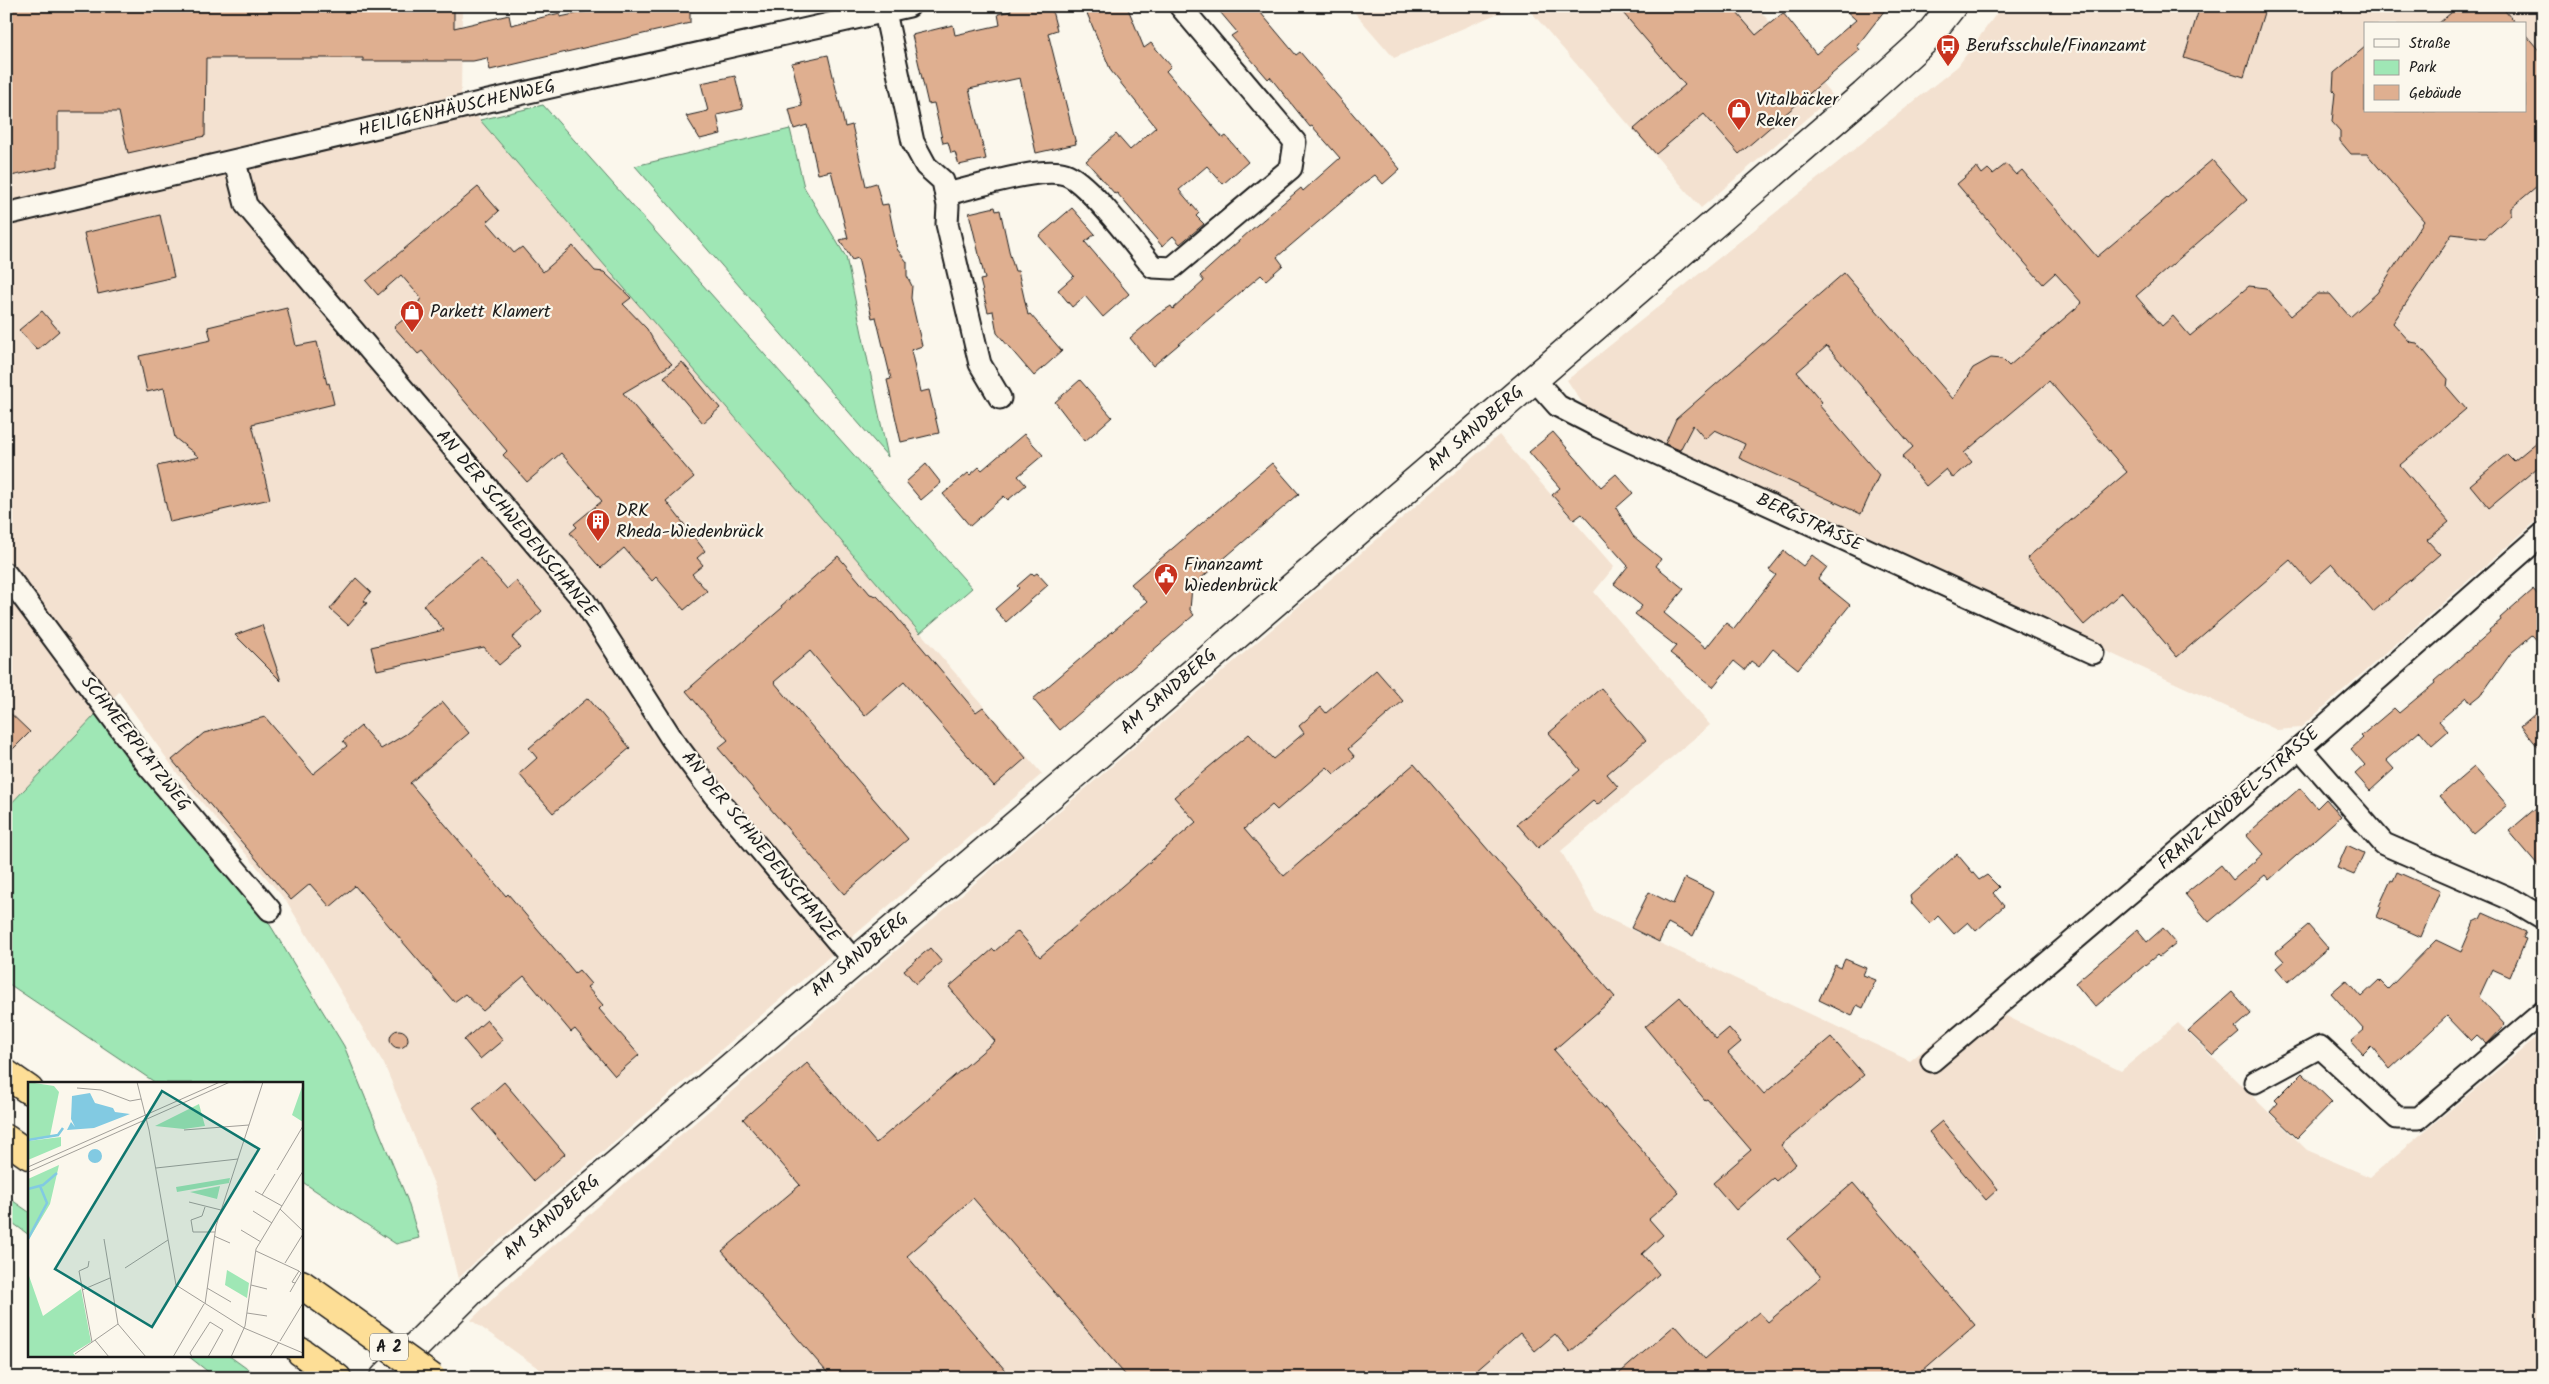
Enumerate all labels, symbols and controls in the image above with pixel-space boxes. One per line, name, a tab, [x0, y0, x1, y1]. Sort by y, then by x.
legend	[2364, 22, 2526, 112]
place label: Berufsschule/Finanzamt	[1966, 32, 2148, 61]
text: Straße	[2409, 32, 2451, 56]
bus stop icon: Berufsschule/Finanzamt	[1935, 33, 1961, 67]
text: Park	[2409, 56, 2437, 80]
street label: HEILIGENHÄUSCHENWEG	[355, 72, 559, 146]
text: Gebäude	[2409, 82, 2462, 106]
place label: Vitalbäcker Reker	[1756, 86, 1839, 136]
shop icon: Vitalbäcker Reker	[1726, 97, 1752, 131]
place label: Parkett Klamert	[430, 298, 552, 327]
shop icon: Parkett Klamert	[399, 299, 425, 333]
street label: AM SANDBERG	[1421, 379, 1531, 479]
street label: AN DER SCHWEDENSCHANZE	[428, 423, 604, 625]
street label: BERGSTRASSE	[1751, 486, 1867, 560]
place label: DRK Rheda-Wiedenbrück	[616, 497, 764, 547]
building icon: DRK Rheda-Wiedenbrück	[585, 508, 611, 542]
place label: Finanzamt Wiedenbrück	[1184, 551, 1278, 601]
public building icon: Finanzamt Wiedenbrück	[1153, 562, 1179, 596]
street label: AM SANDBERG	[1114, 642, 1224, 742]
street label: SCHMEERPLATZWEG	[73, 670, 197, 818]
street label: FRANZ-KNÖBEL-STRASSE	[2151, 720, 2327, 878]
street label: AN DER SCHWEDENSCHANZE	[674, 745, 847, 949]
street label: AM SANDBERG	[805, 905, 915, 1005]
inset map	[28, 1082, 302, 1356]
street label: AM SANDBERG	[497, 1168, 607, 1268]
road number: A 2	[370, 1334, 408, 1360]

